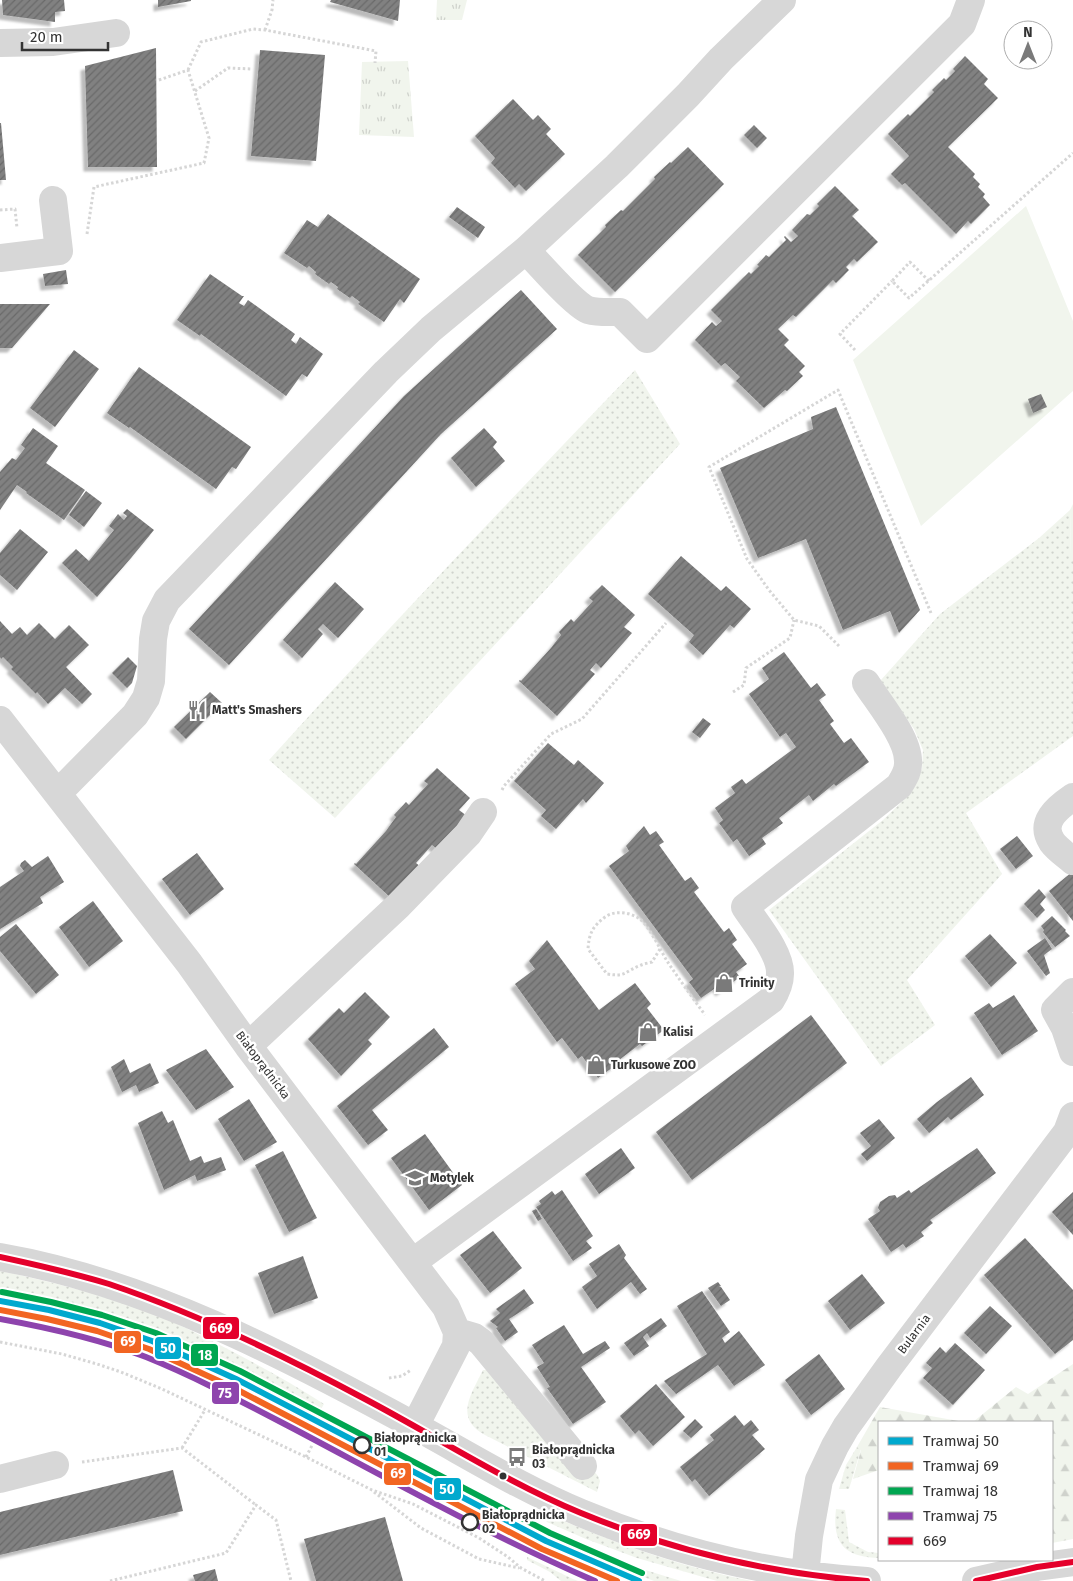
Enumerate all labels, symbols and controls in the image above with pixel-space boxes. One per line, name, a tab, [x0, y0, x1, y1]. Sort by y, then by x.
scale bar	[22, 20, 109, 52]
north arrow	[1003, 20, 1053, 70]
text: N	[1023, 24, 1033, 41]
text: 20 m	[30, 28, 63, 46]
restaurant icon: Matt's Smashers	[186, 699, 208, 721]
place label: Matt's Smashers	[212, 703, 302, 717]
shop icon: Trinity	[713, 972, 735, 994]
place label: Trinity	[739, 976, 775, 990]
shop icon: Kalisi	[637, 1021, 659, 1043]
place label: Kalisi	[663, 1025, 693, 1039]
street label: Białoprądnicka	[233, 1028, 293, 1102]
shop icon: Turkusowe ZOO	[585, 1054, 607, 1076]
place label: Turkusowe ZOO	[611, 1058, 696, 1072]
school or university icon: Motylek	[404, 1167, 426, 1189]
place label: Motylek	[430, 1171, 474, 1185]
street label: Bularnia	[895, 1311, 933, 1357]
line badge: 669	[202, 1316, 240, 1340]
text: 669	[209, 1320, 233, 1337]
line badge: 69	[113, 1330, 142, 1354]
text: 69	[120, 1333, 136, 1350]
line badge: 50	[154, 1336, 182, 1360]
text: 50	[160, 1340, 176, 1357]
line badge: 18	[190, 1343, 219, 1367]
text: 18	[198, 1347, 212, 1364]
line badge: 75	[211, 1381, 240, 1405]
text: 75	[218, 1385, 232, 1402]
legend	[878, 1421, 1053, 1561]
place label: Białoprądnicka 01	[374, 1431, 457, 1459]
text: Tramwaj 50	[923, 1432, 999, 1450]
marker: Białoprądnicka 01	[353, 1436, 371, 1454]
place label: Białoprądnicka 03	[532, 1443, 615, 1471]
bus stop icon: Białoprądnicka 03	[506, 1446, 528, 1468]
text: Tramwaj 69	[923, 1457, 999, 1475]
line badge: 69	[383, 1462, 412, 1486]
text: 69	[390, 1465, 406, 1482]
unlabelled marker	[498, 1471, 508, 1481]
line badge: 50	[433, 1477, 462, 1501]
text: 50	[439, 1481, 455, 1498]
text: Tramwaj 18	[923, 1482, 998, 1500]
text: Tramwaj 75	[923, 1507, 997, 1525]
place label: Białoprądnicka 02	[482, 1508, 565, 1536]
marker: Białoprądnicka 02	[461, 1513, 479, 1531]
line badge: 669	[620, 1523, 658, 1547]
text: 669	[627, 1526, 651, 1543]
text: 669	[923, 1532, 947, 1550]

